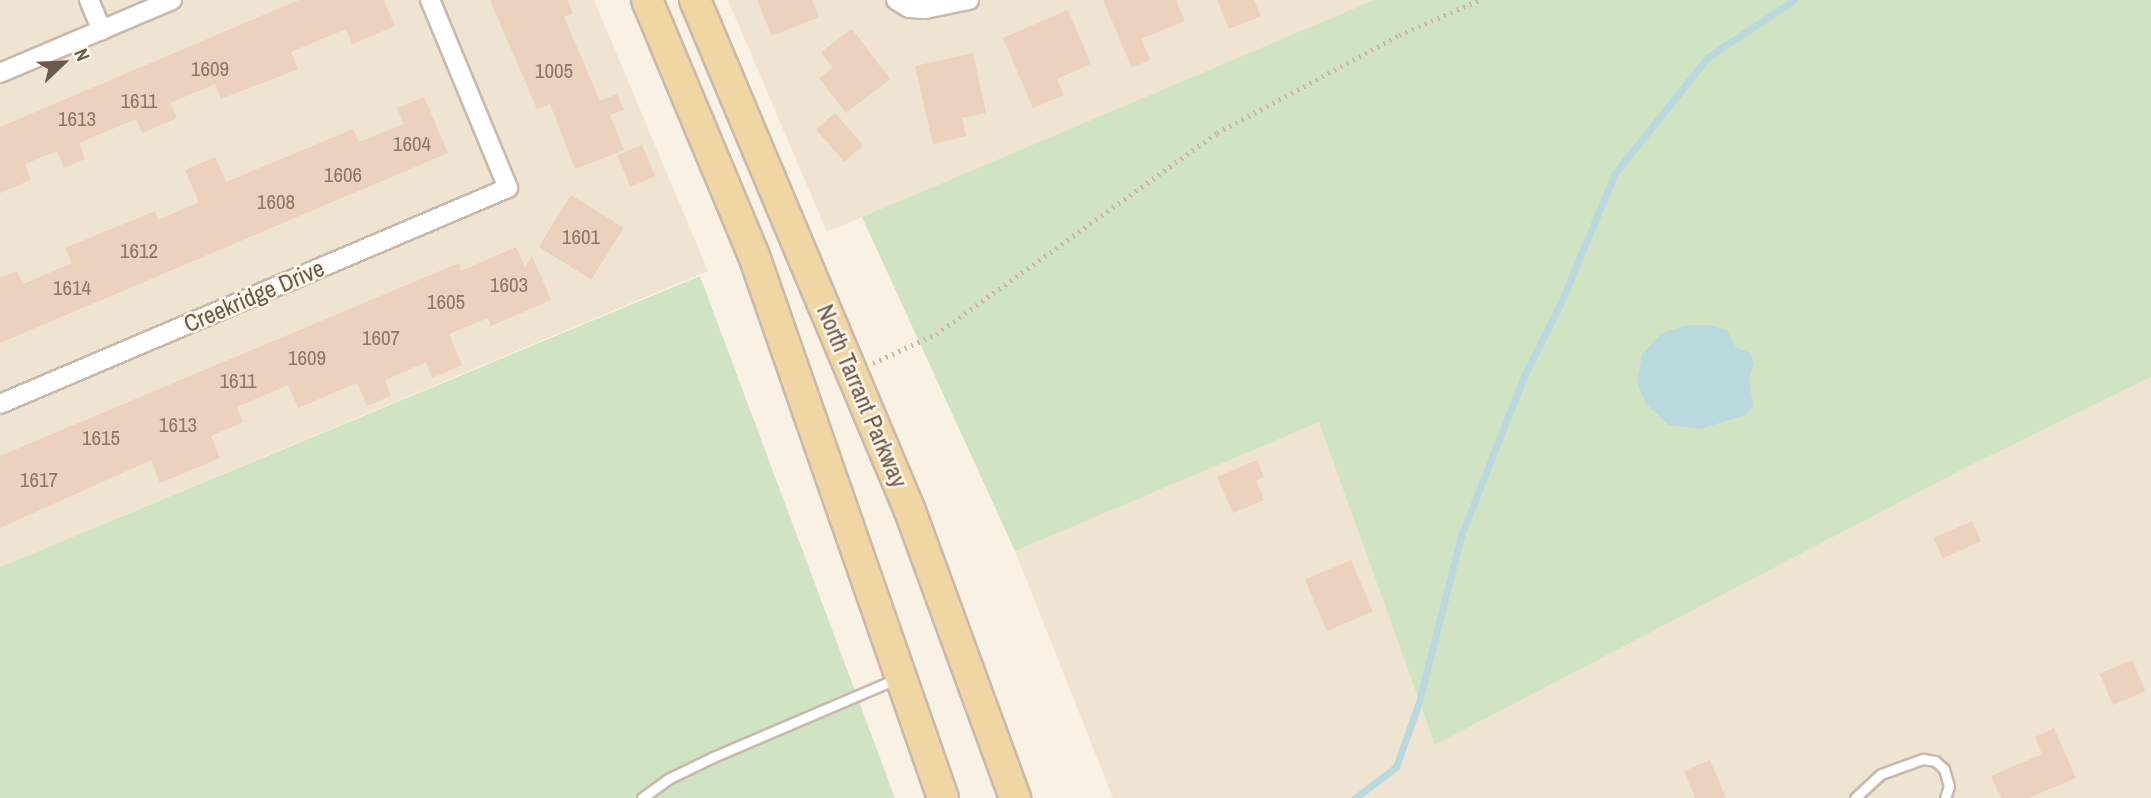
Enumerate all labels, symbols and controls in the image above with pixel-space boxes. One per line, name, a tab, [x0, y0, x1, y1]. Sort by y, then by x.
north arrow	[28, 28, 98, 98]
text: N	[68, 45, 96, 65]
house number: 1609	[191, 56, 229, 82]
house number: 1005	[535, 58, 573, 84]
house number: 1611	[120, 88, 158, 114]
house number: 1613	[58, 106, 96, 132]
house number: 1604	[393, 131, 431, 157]
house number: 1606	[324, 162, 362, 188]
house number: 1608	[257, 189, 295, 215]
house number: 1601	[562, 224, 600, 250]
house number: 1612	[120, 238, 158, 264]
street label: Creekridge Drive	[179, 253, 329, 339]
house number: 1603	[490, 272, 528, 298]
house number: 1614	[53, 275, 91, 301]
house number: 1605	[427, 289, 465, 315]
street label: North Tarrant Parkway	[810, 300, 914, 492]
house number: 1607	[362, 325, 400, 351]
house number: 1609	[288, 345, 326, 371]
house number: 1611	[219, 368, 257, 394]
house number: 1613	[159, 412, 197, 438]
house number: 1615	[82, 425, 120, 451]
house number: 1617	[20, 467, 58, 493]

